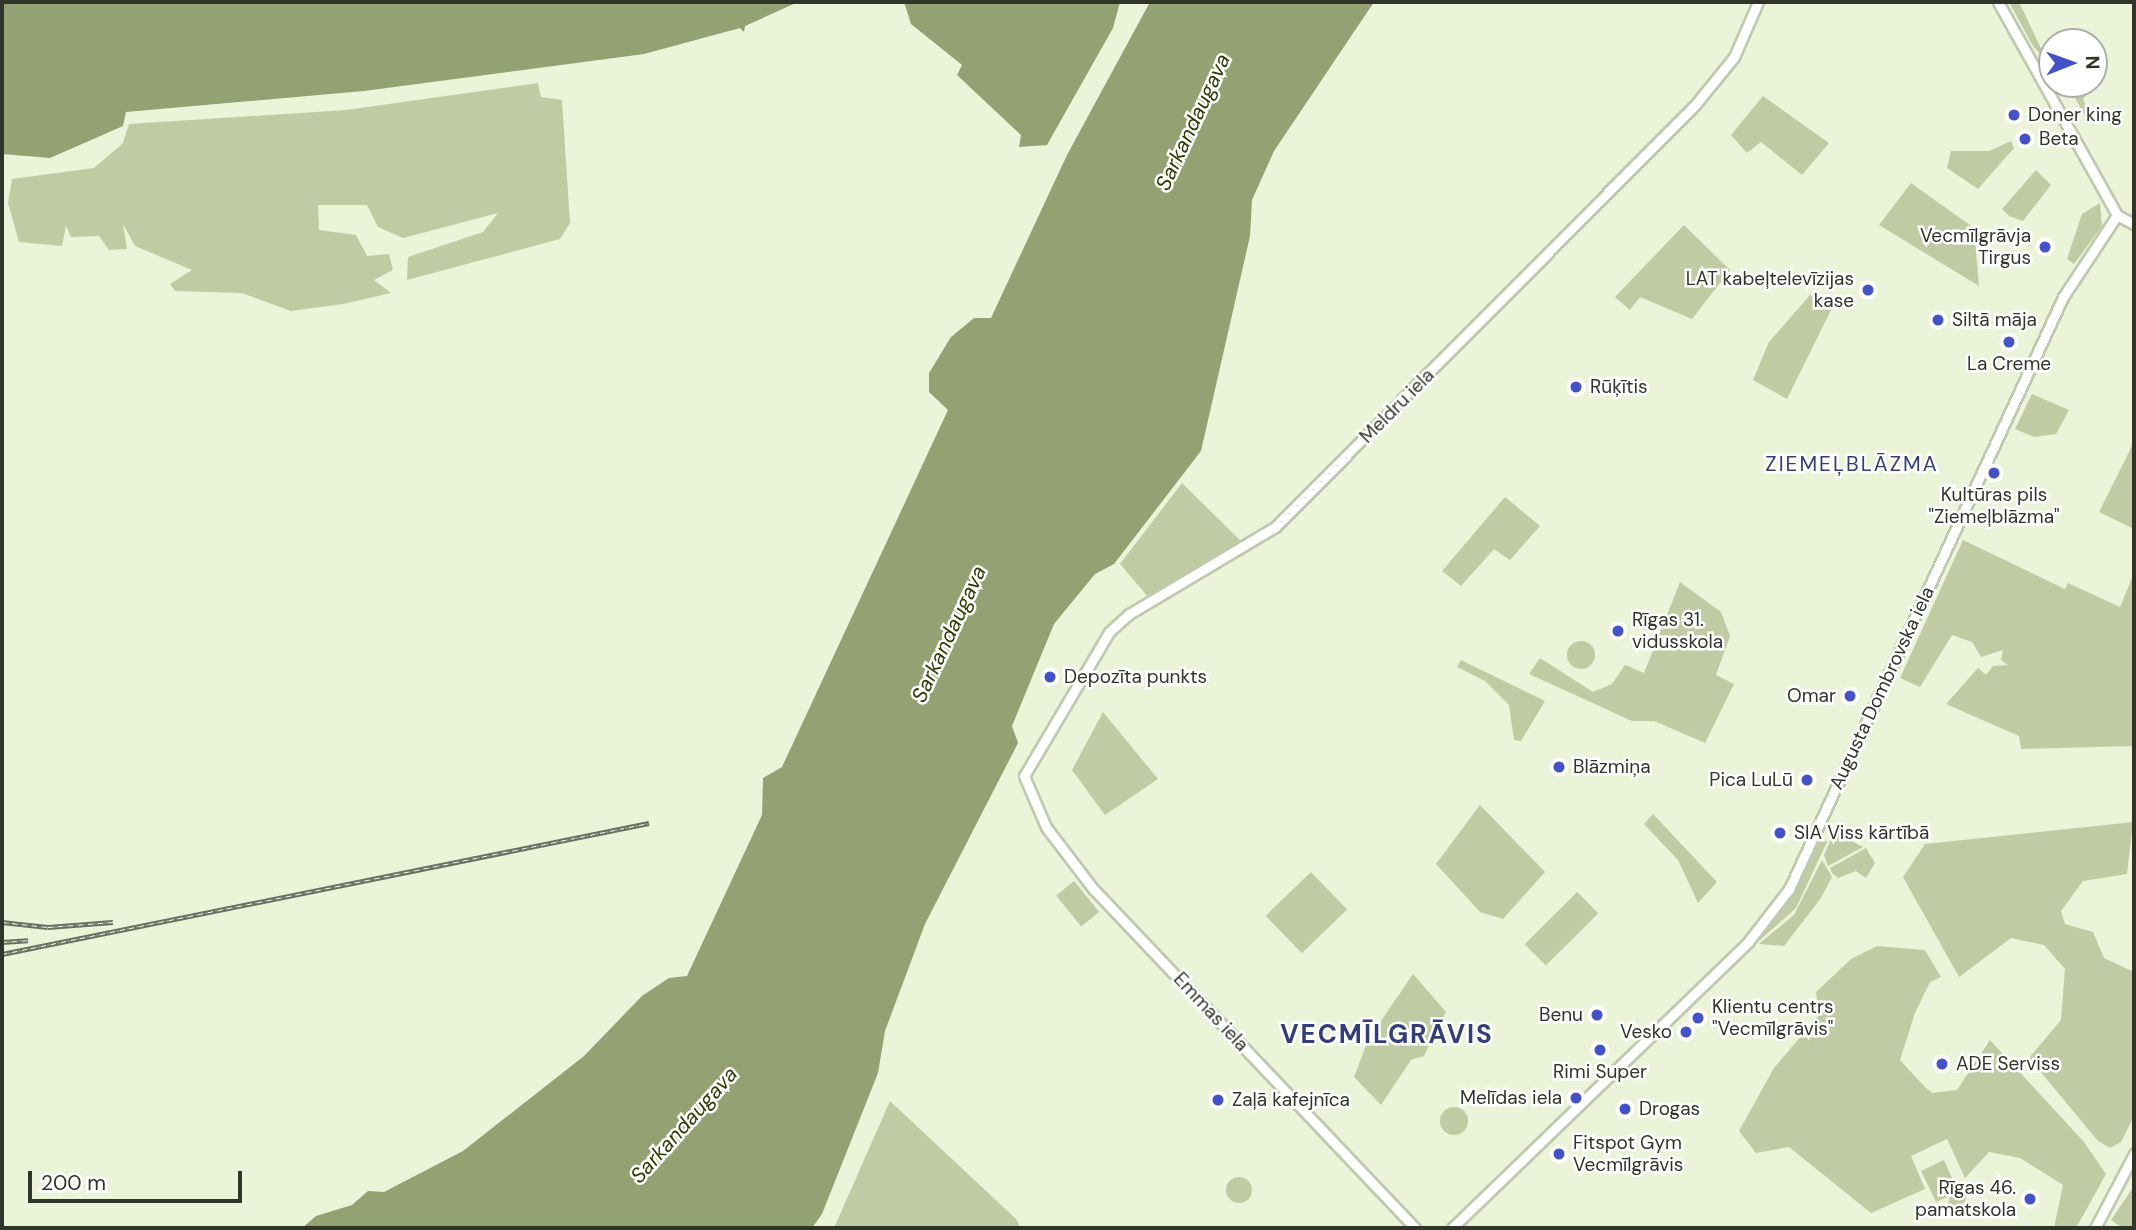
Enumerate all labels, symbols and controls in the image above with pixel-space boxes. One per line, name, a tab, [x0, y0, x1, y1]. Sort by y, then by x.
north arrow	[2038, 28, 2108, 98]
water label: Sarkandaugava	[1150, 50, 1236, 194]
text: N	[2080, 56, 2105, 70]
place label: Doner king	[2028, 104, 2122, 126]
marker: Doner king	[2006, 107, 2022, 123]
place label: Beta	[2039, 128, 2079, 150]
marker: Beta	[2017, 131, 2033, 147]
place label: Vecmīlgrāvja Tirgus	[1920, 225, 2031, 269]
marker: Vecmīlgrāvja Tirgus	[2037, 239, 2053, 255]
place label: LAT kabeļtelevīzijas kase	[1686, 268, 1854, 312]
marker: LAT kabeļtelevīzijas kase	[1860, 282, 1876, 298]
place label: Siltā māja	[1952, 309, 2037, 331]
marker: Siltā māja	[1930, 312, 1946, 328]
marker: La Creme	[2001, 334, 2017, 350]
place label: La Creme	[1967, 353, 2051, 375]
street label: Meldru iela	[1355, 364, 1439, 448]
place label: Rūķītis	[1590, 376, 1648, 398]
marker: Rūķītis	[1568, 379, 1584, 395]
district label: ZIEMEĻBLĀZMA	[1767, 451, 1937, 477]
marker: Kultūras pils "Ziemeļblāzma"	[1986, 465, 2002, 481]
place label: Kultūras pils "Ziemeļblāzma"	[1928, 484, 2060, 528]
water label: Sarkandaugava	[906, 562, 992, 706]
street label: Augusta Dombrovska iela	[1825, 583, 1939, 793]
place label: Rīgas 31. vidusskola	[1632, 609, 1723, 653]
marker: Rīgas 31. vidusskola	[1610, 623, 1626, 639]
place label: Depozīta punkts	[1064, 666, 1207, 688]
marker: Depozīta punkts	[1042, 669, 1058, 685]
place label: Omar	[1787, 685, 1836, 707]
marker: Omar	[1842, 688, 1858, 704]
place label: Blāzmiņa	[1573, 756, 1650, 778]
marker: Blāzmiņa	[1551, 759, 1567, 775]
place label: Pica LuLū	[1709, 769, 1793, 791]
marker: Pica LuLū	[1799, 772, 1815, 788]
place label: SIA Viss kārtībā	[1794, 822, 1929, 844]
marker: SIA Viss kārtībā	[1772, 825, 1788, 841]
street label: Emmas iela	[1169, 968, 1253, 1056]
place label: Klientu centrs "Vecmīlgrāvis"	[1712, 996, 1834, 1040]
place label: Benu	[1539, 1004, 1583, 1026]
marker: Benu	[1589, 1007, 1605, 1023]
marker: Klientu centrs "Vecmīlgrāvis"	[1690, 1010, 1706, 1026]
district label: VECMĪLGRĀVIS	[1282, 1019, 1492, 1051]
place label: Vesko	[1620, 1021, 1672, 1043]
marker: Vesko	[1678, 1024, 1694, 1040]
marker: Rimi Super	[1592, 1042, 1608, 1058]
place label: ADE Serviss	[1956, 1053, 2060, 1075]
marker: ADE Serviss	[1934, 1056, 1950, 1072]
place label: Rimi Super	[1553, 1061, 1647, 1083]
water label: Sarkandaugava	[625, 1062, 743, 1188]
place label: Melīdas iela	[1460, 1087, 1562, 1109]
place label: Zaļā kafejnīca	[1232, 1089, 1350, 1111]
marker: Melīdas iela	[1568, 1090, 1584, 1106]
marker: Zaļā kafejnīca	[1210, 1092, 1226, 1108]
place label: Drogas	[1639, 1098, 1700, 1120]
marker: Drogas	[1617, 1101, 1633, 1117]
place label: Fitspot Gym Vecmīlgrāvis	[1573, 1132, 1683, 1176]
marker: Fitspot Gym Vecmīlgrāvis	[1551, 1146, 1567, 1162]
scale bar	[32, 1156, 245, 1200]
text: 200 m	[41, 1169, 106, 1197]
place label: Rīgas 46. pamatskola	[1915, 1177, 2016, 1221]
marker: Rīgas 46. pamatskola	[2022, 1191, 2038, 1207]

